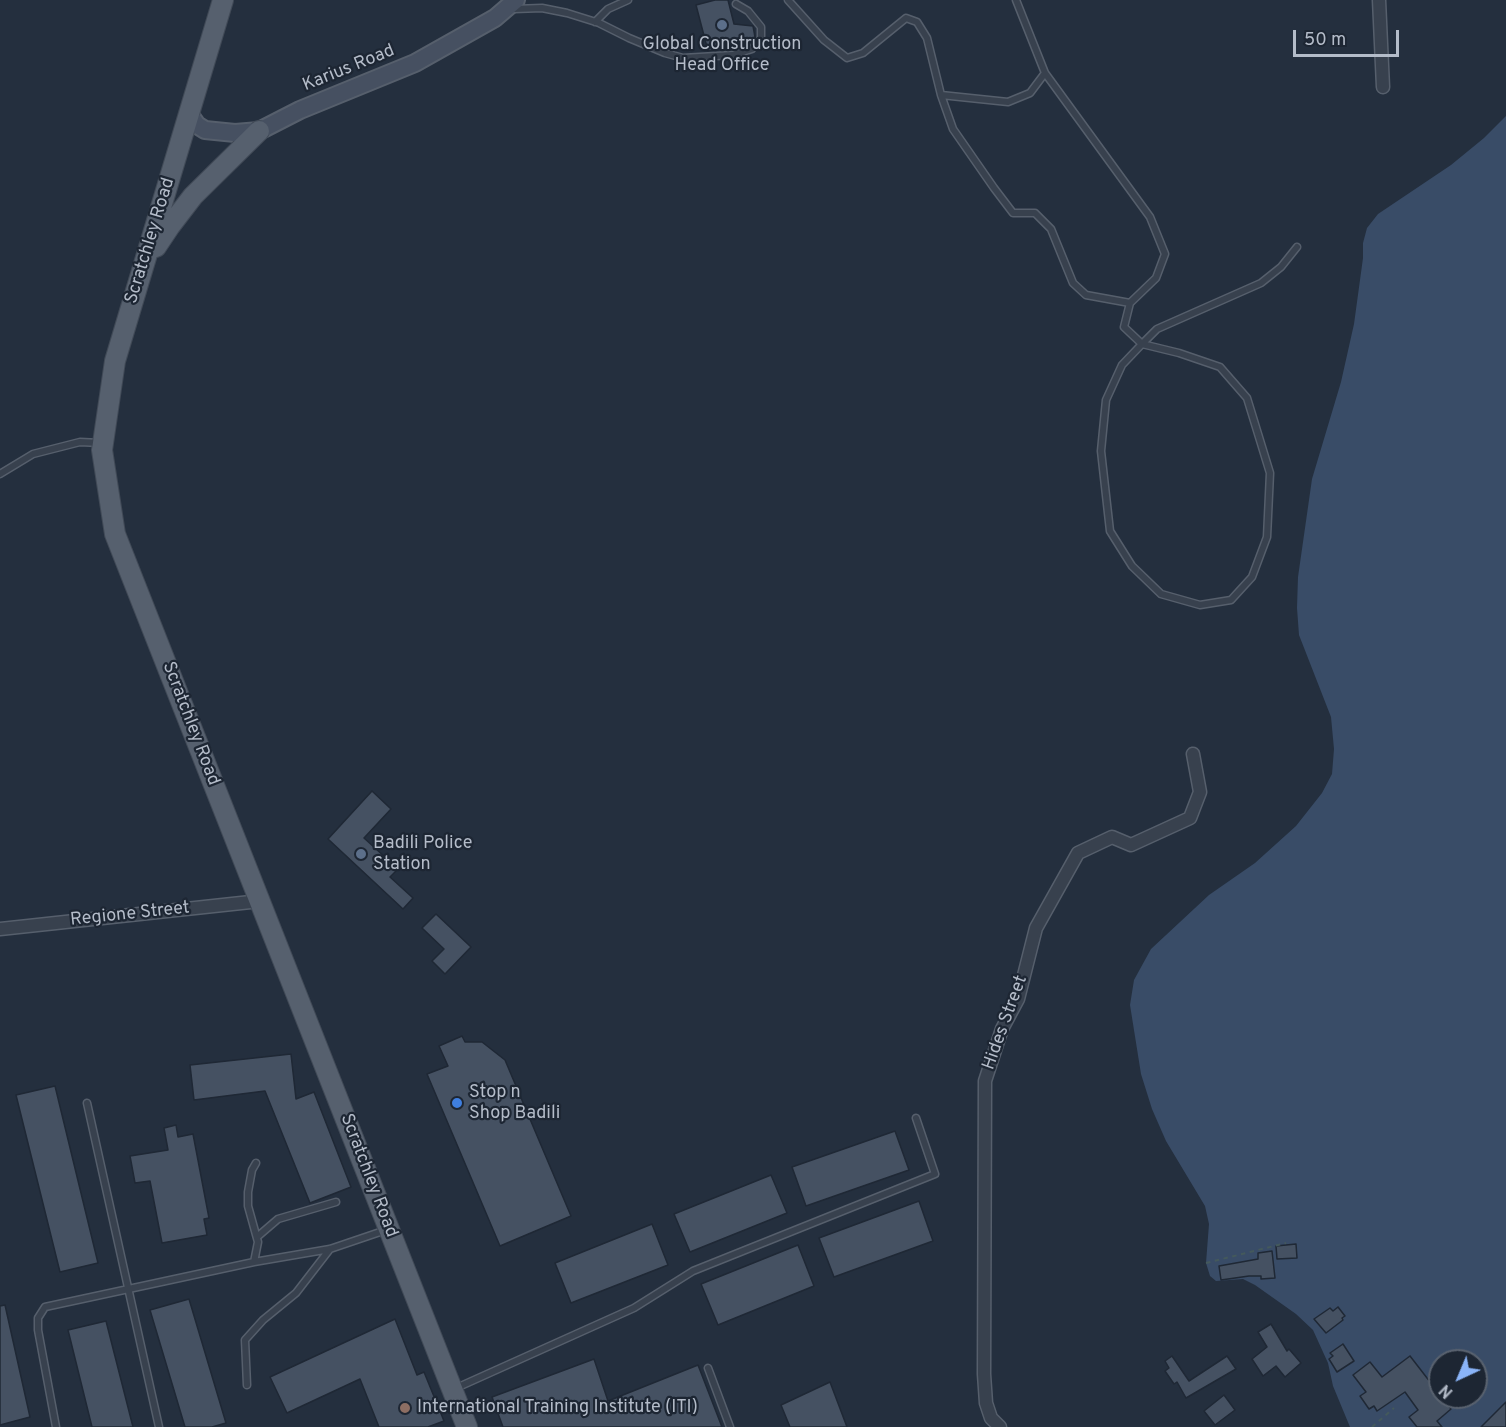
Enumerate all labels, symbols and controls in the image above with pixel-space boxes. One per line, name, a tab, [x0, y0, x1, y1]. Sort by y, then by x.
marker: Global Construction Head Office	[715, 18, 729, 32]
scale bar	[1296, 18, 1402, 56]
text: 50 m	[1304, 29, 1346, 52]
place label: Global Construction Head Office	[643, 34, 801, 76]
street label: Karius Road	[300, 41, 398, 97]
street label: Scratchley Road	[122, 175, 180, 307]
street label: Scratchley Road	[157, 659, 223, 789]
place label: Badili Police Station	[373, 833, 472, 876]
marker: Badili Police Station	[354, 847, 368, 861]
street label: Regione Street	[69, 898, 191, 932]
street label: Hides Street	[979, 973, 1033, 1073]
place label: Stop n Shop Badili	[469, 1082, 560, 1124]
marker: Stop n Shop Badili	[450, 1096, 464, 1110]
street label: Scratchley Road	[335, 1111, 401, 1241]
north arrow	[1428, 1349, 1488, 1409]
text: N	[1436, 1379, 1458, 1402]
place label: International Training Institute (ITI)	[417, 1397, 698, 1419]
marker: International Training Institute (ITI)	[398, 1401, 412, 1415]

